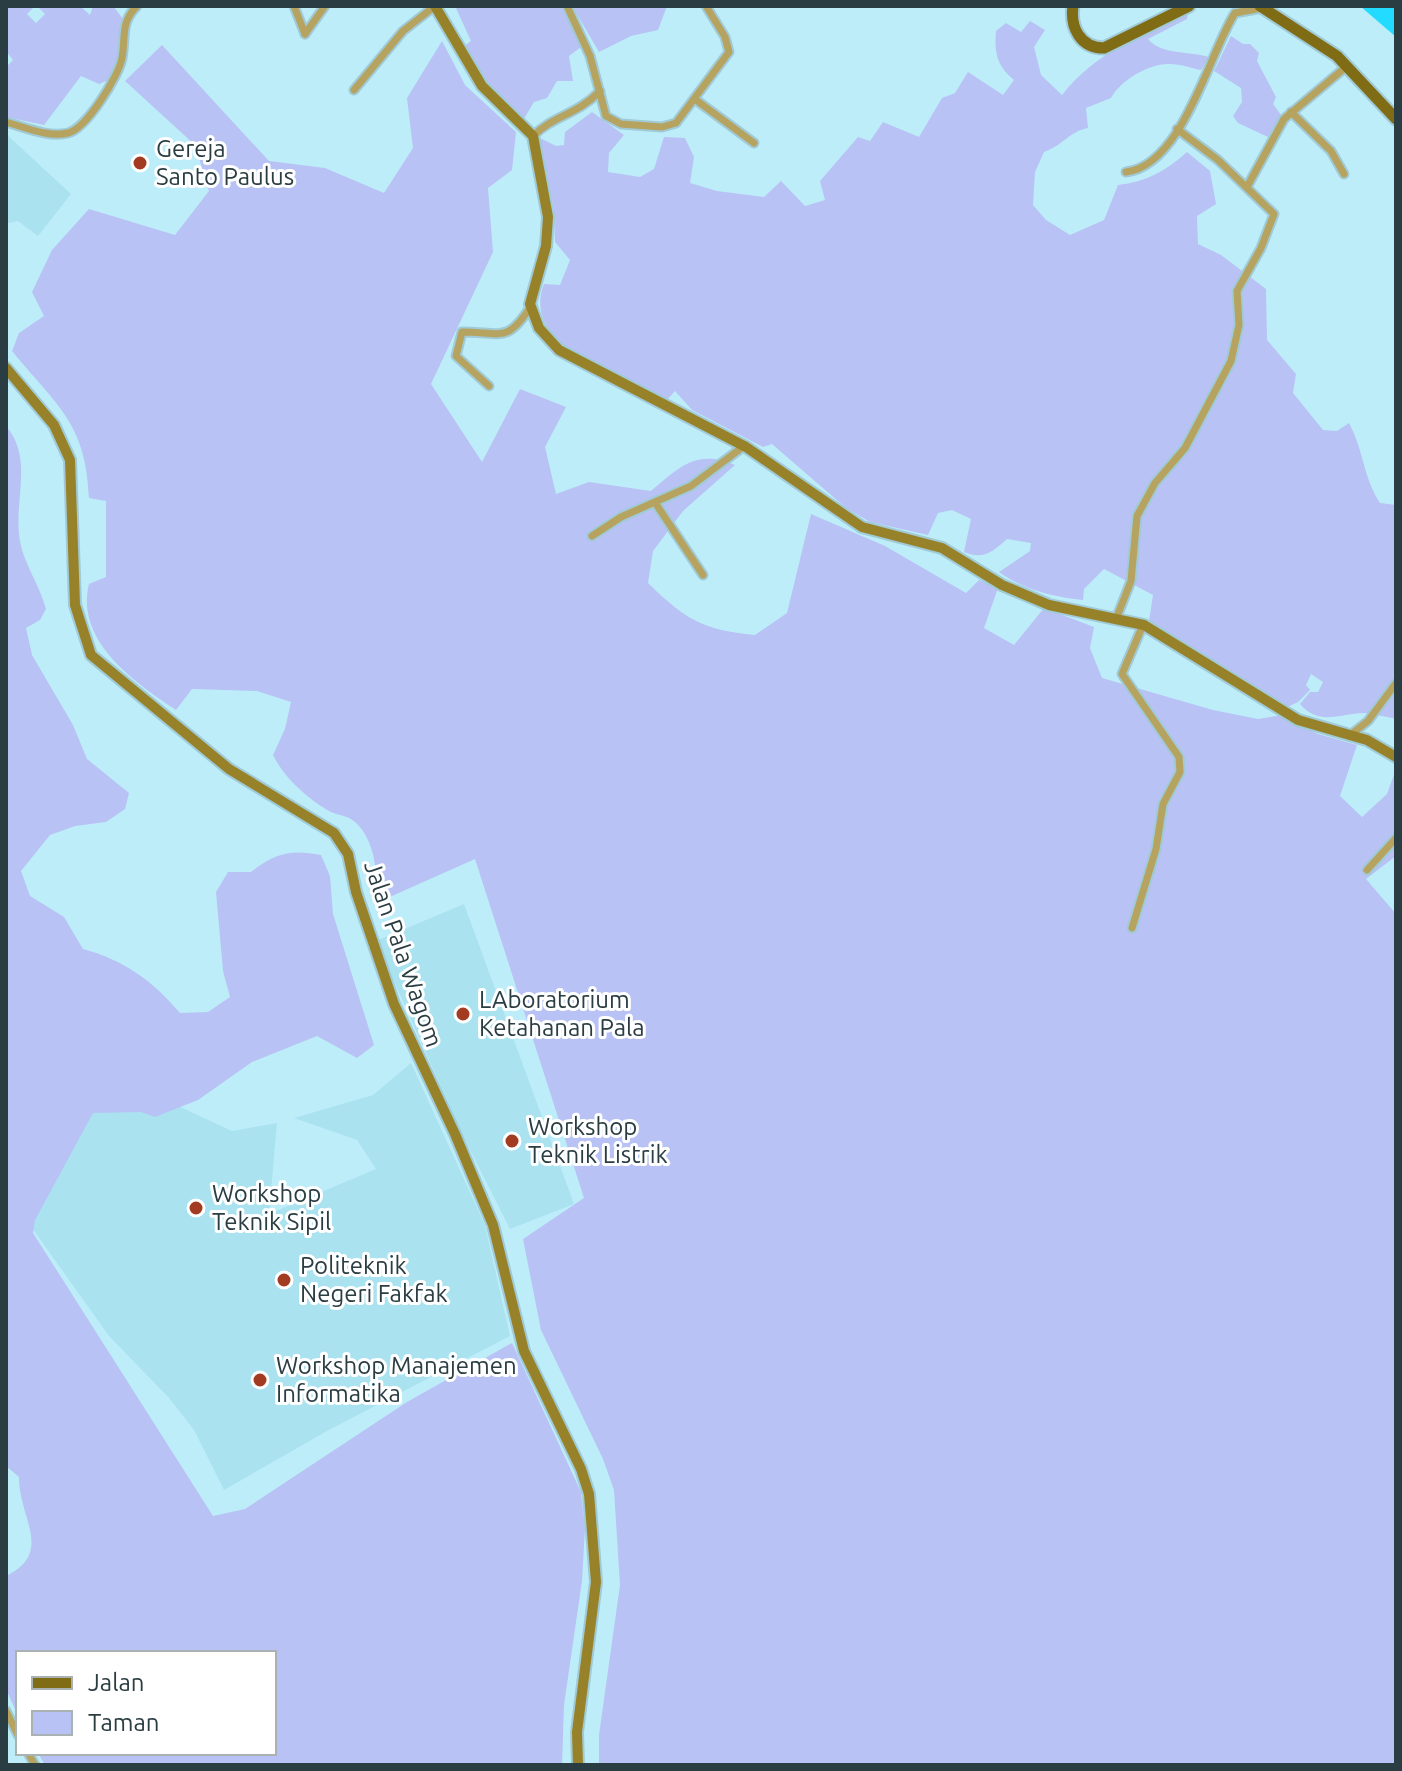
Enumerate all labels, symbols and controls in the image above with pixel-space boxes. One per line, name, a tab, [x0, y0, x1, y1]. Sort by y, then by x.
place label: Gereja Santo Paulus	[156, 135, 294, 190]
marker: Gereja Santo Paulus	[131, 154, 149, 172]
street label: Jalan Pala Wagom	[359, 857, 448, 1051]
place label: LAboratorium Ketahanan Pala	[479, 986, 645, 1041]
marker: LAboratorium Ketahanan Pala	[454, 1005, 472, 1023]
place label: Workshop Teknik Listrik	[528, 1113, 668, 1168]
marker: Workshop Teknik Listrik	[503, 1132, 521, 1150]
place label: Workshop Teknik Sipil	[212, 1180, 331, 1235]
marker: Workshop Teknik Sipil	[187, 1199, 205, 1217]
place label: Politeknik Negeri Fakfak	[300, 1252, 448, 1307]
marker: Politeknik Negeri Fakfak	[275, 1271, 293, 1289]
place label: Workshop Manajemen Informatika	[276, 1352, 517, 1407]
marker: Workshop Manajemen Informatika	[251, 1371, 269, 1389]
legend	[16, 1651, 276, 1755]
text: Jalan	[88, 1669, 145, 1696]
text: Taman	[88, 1709, 160, 1736]

